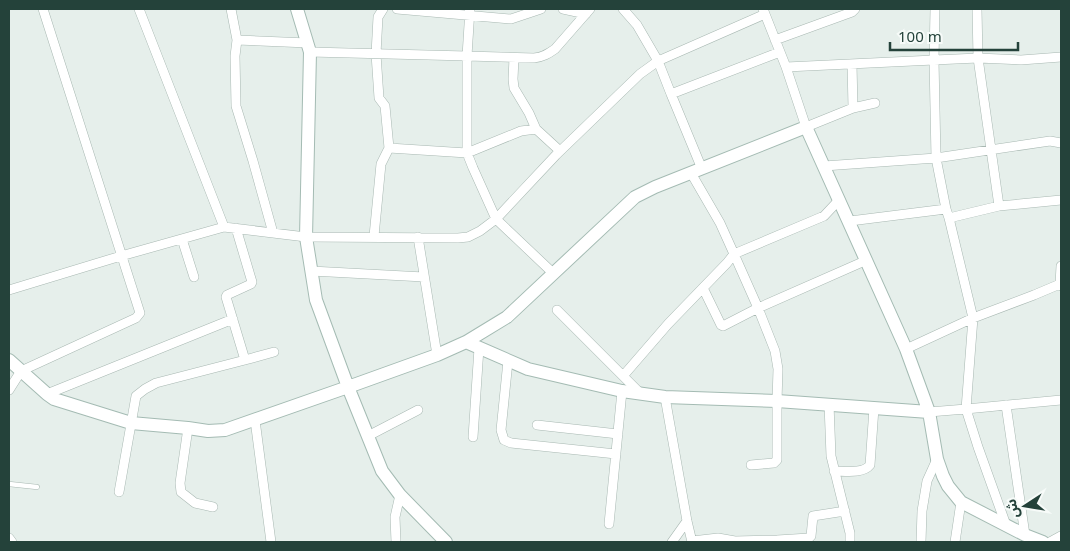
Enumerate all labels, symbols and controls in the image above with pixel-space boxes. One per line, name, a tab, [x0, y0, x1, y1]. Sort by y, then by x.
scale bar	[890, 20, 1018, 52]
text: 100 m	[898, 26, 942, 46]
north arrow	[1000, 481, 1050, 531]
text: ش	[1001, 497, 1023, 520]

